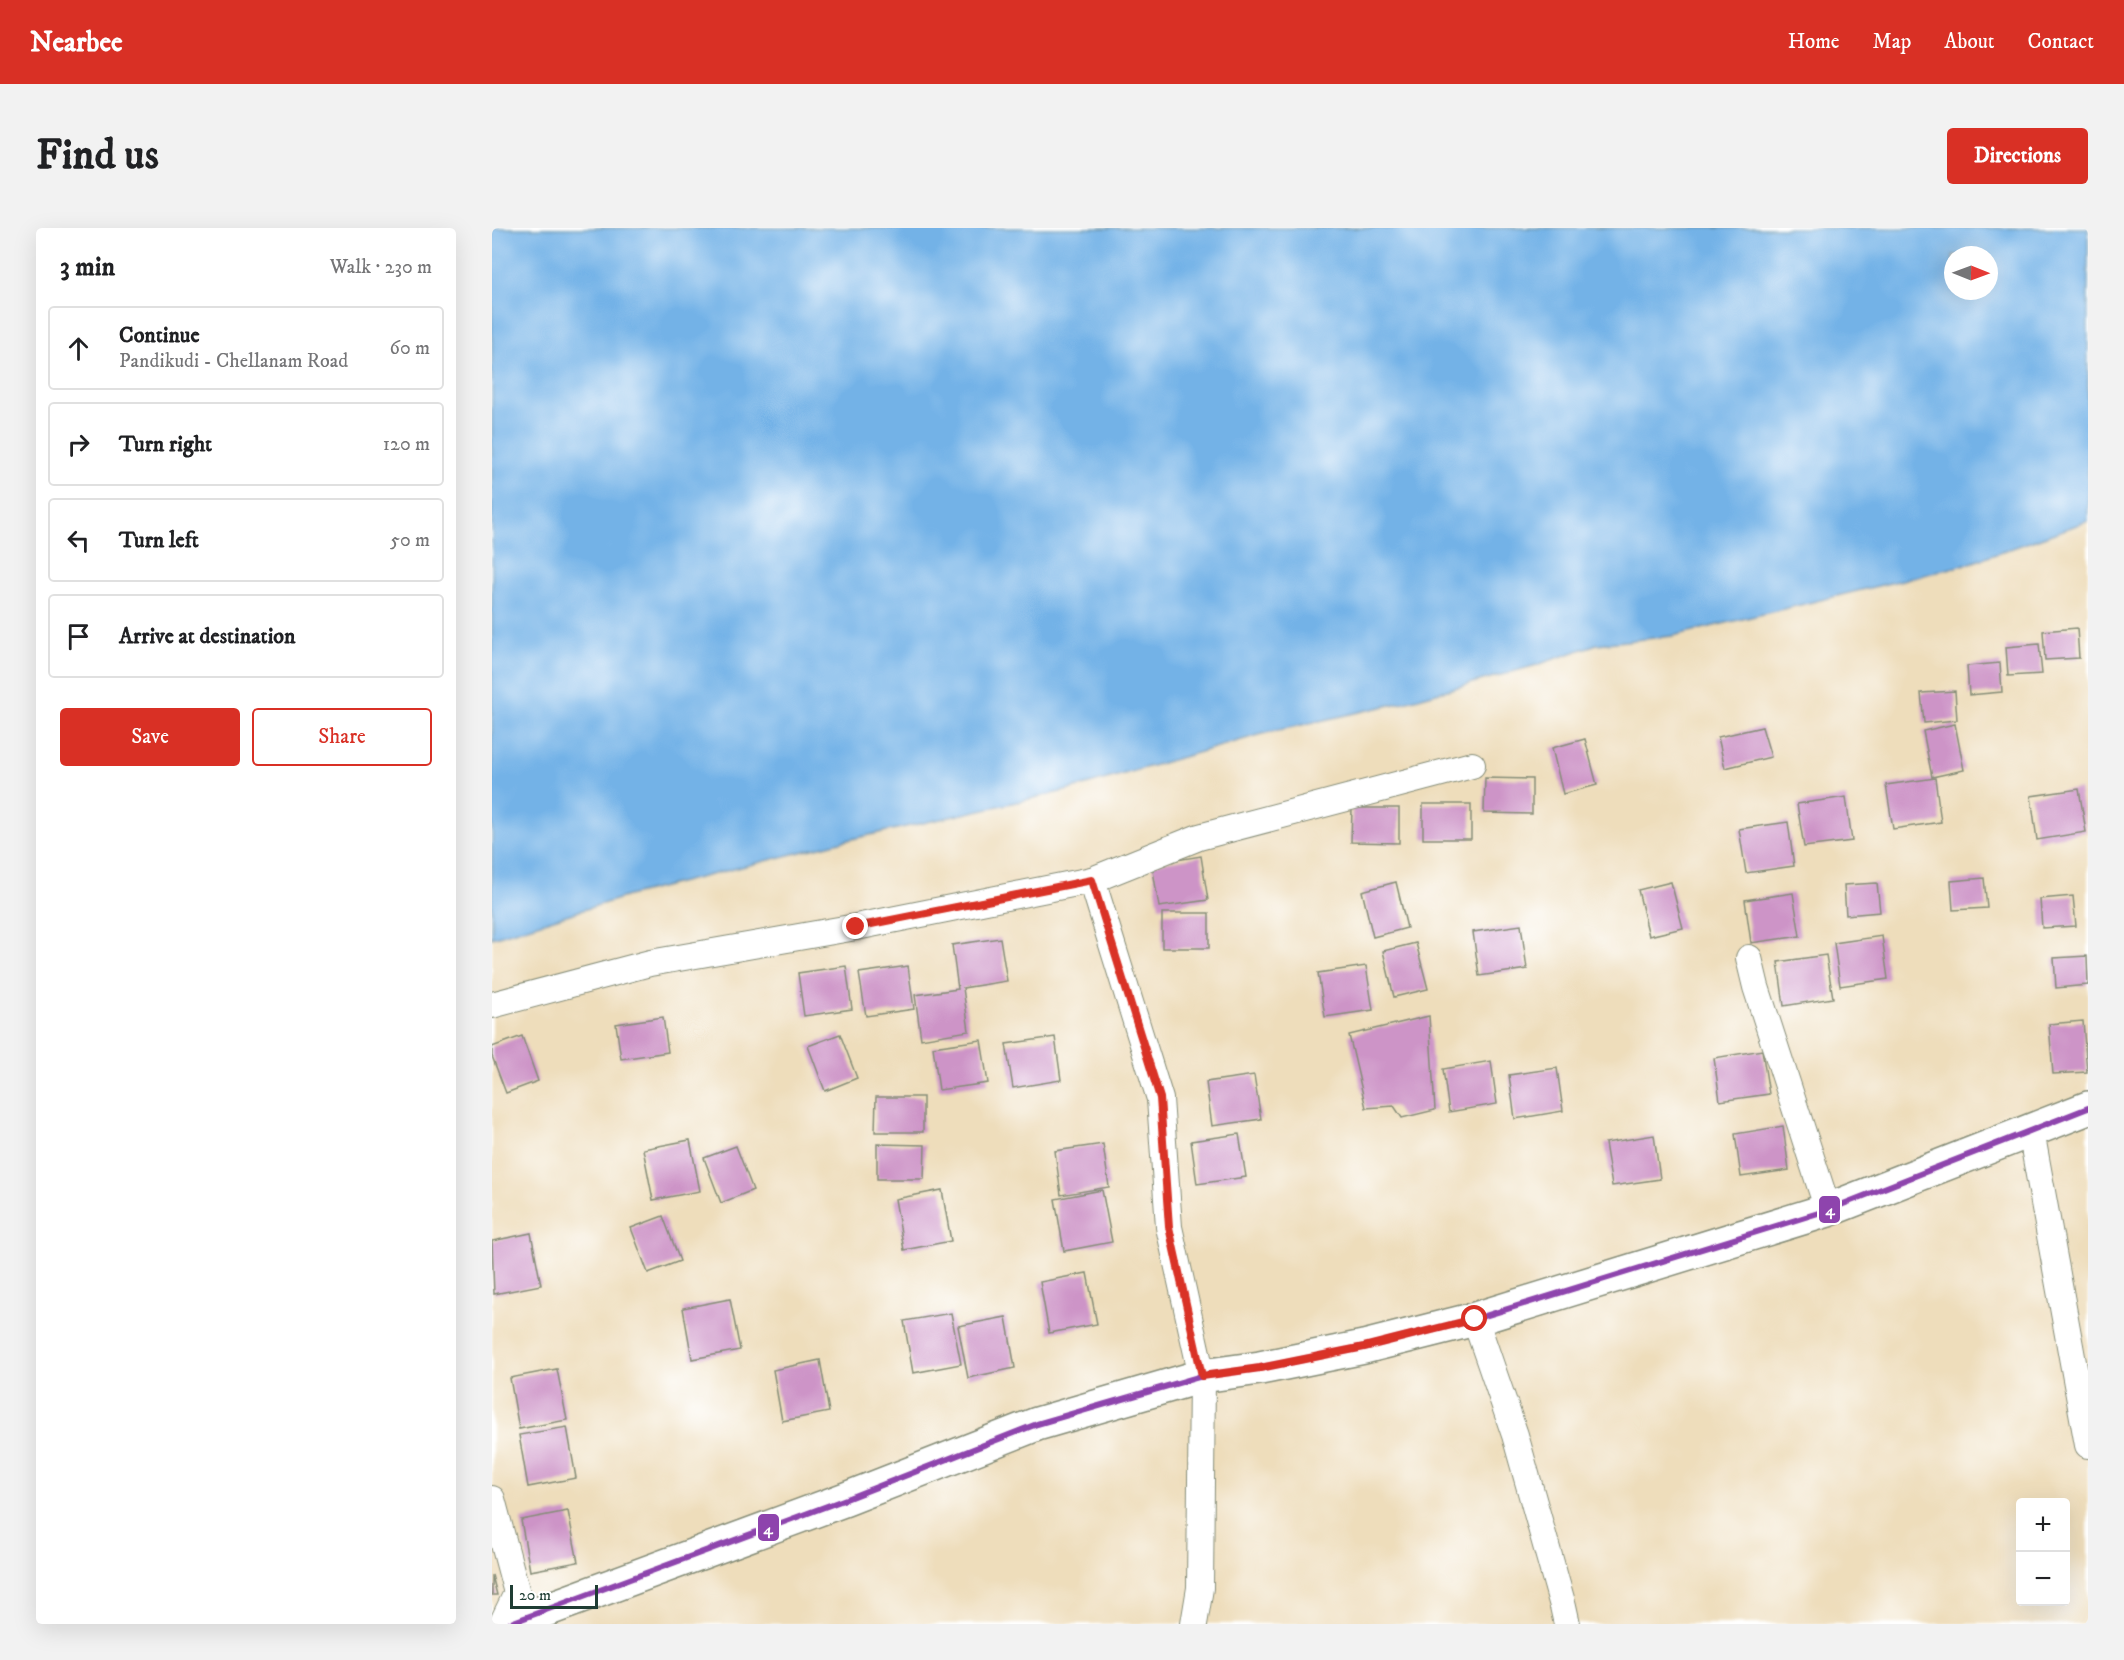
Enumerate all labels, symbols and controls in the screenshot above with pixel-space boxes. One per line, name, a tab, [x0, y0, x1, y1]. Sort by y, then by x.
text: Nearbee	[30, 25, 123, 60]
text: Home	[1788, 29, 1840, 55]
text: Map	[1873, 29, 1911, 55]
text: About	[1944, 29, 1995, 55]
text: Contact	[2028, 29, 2094, 55]
button: Directions	[1947, 128, 2088, 184]
text: Find us	[36, 130, 159, 182]
north arrow	[1944, 246, 1998, 300]
text: 3 min	[60, 251, 115, 284]
text: Walk · 230 m	[330, 255, 432, 280]
text: Continue	[119, 322, 200, 349]
icon: ahead	[62, 332, 95, 365]
text: 60 m	[390, 336, 430, 361]
text: Pandikudi - Chellanam Road	[119, 349, 348, 374]
icon: right	[62, 428, 95, 461]
text: Turn right	[119, 431, 212, 458]
text: 120 m	[383, 432, 430, 457]
icon: left	[62, 524, 95, 557]
text: Turn left	[119, 527, 199, 554]
text: 50 m	[390, 528, 430, 553]
icon: arrive	[62, 620, 95, 653]
text: Arrive at destination	[119, 623, 296, 650]
button: Save	[60, 708, 240, 766]
button: Share	[252, 708, 432, 766]
route end	[842, 913, 868, 939]
line badge: 4	[1818, 1195, 1841, 1224]
text: 4	[1824, 1200, 1835, 1220]
route start	[1461, 1305, 1487, 1331]
map controls	[2016, 1498, 2070, 1606]
button: +	[2016, 1498, 2070, 1552]
line badge: 4	[757, 1513, 780, 1542]
text: 4	[762, 1519, 773, 1539]
button: −	[2016, 1552, 2070, 1606]
scale bar	[510, 1582, 598, 1610]
text: 20 m	[519, 1585, 551, 1605]

